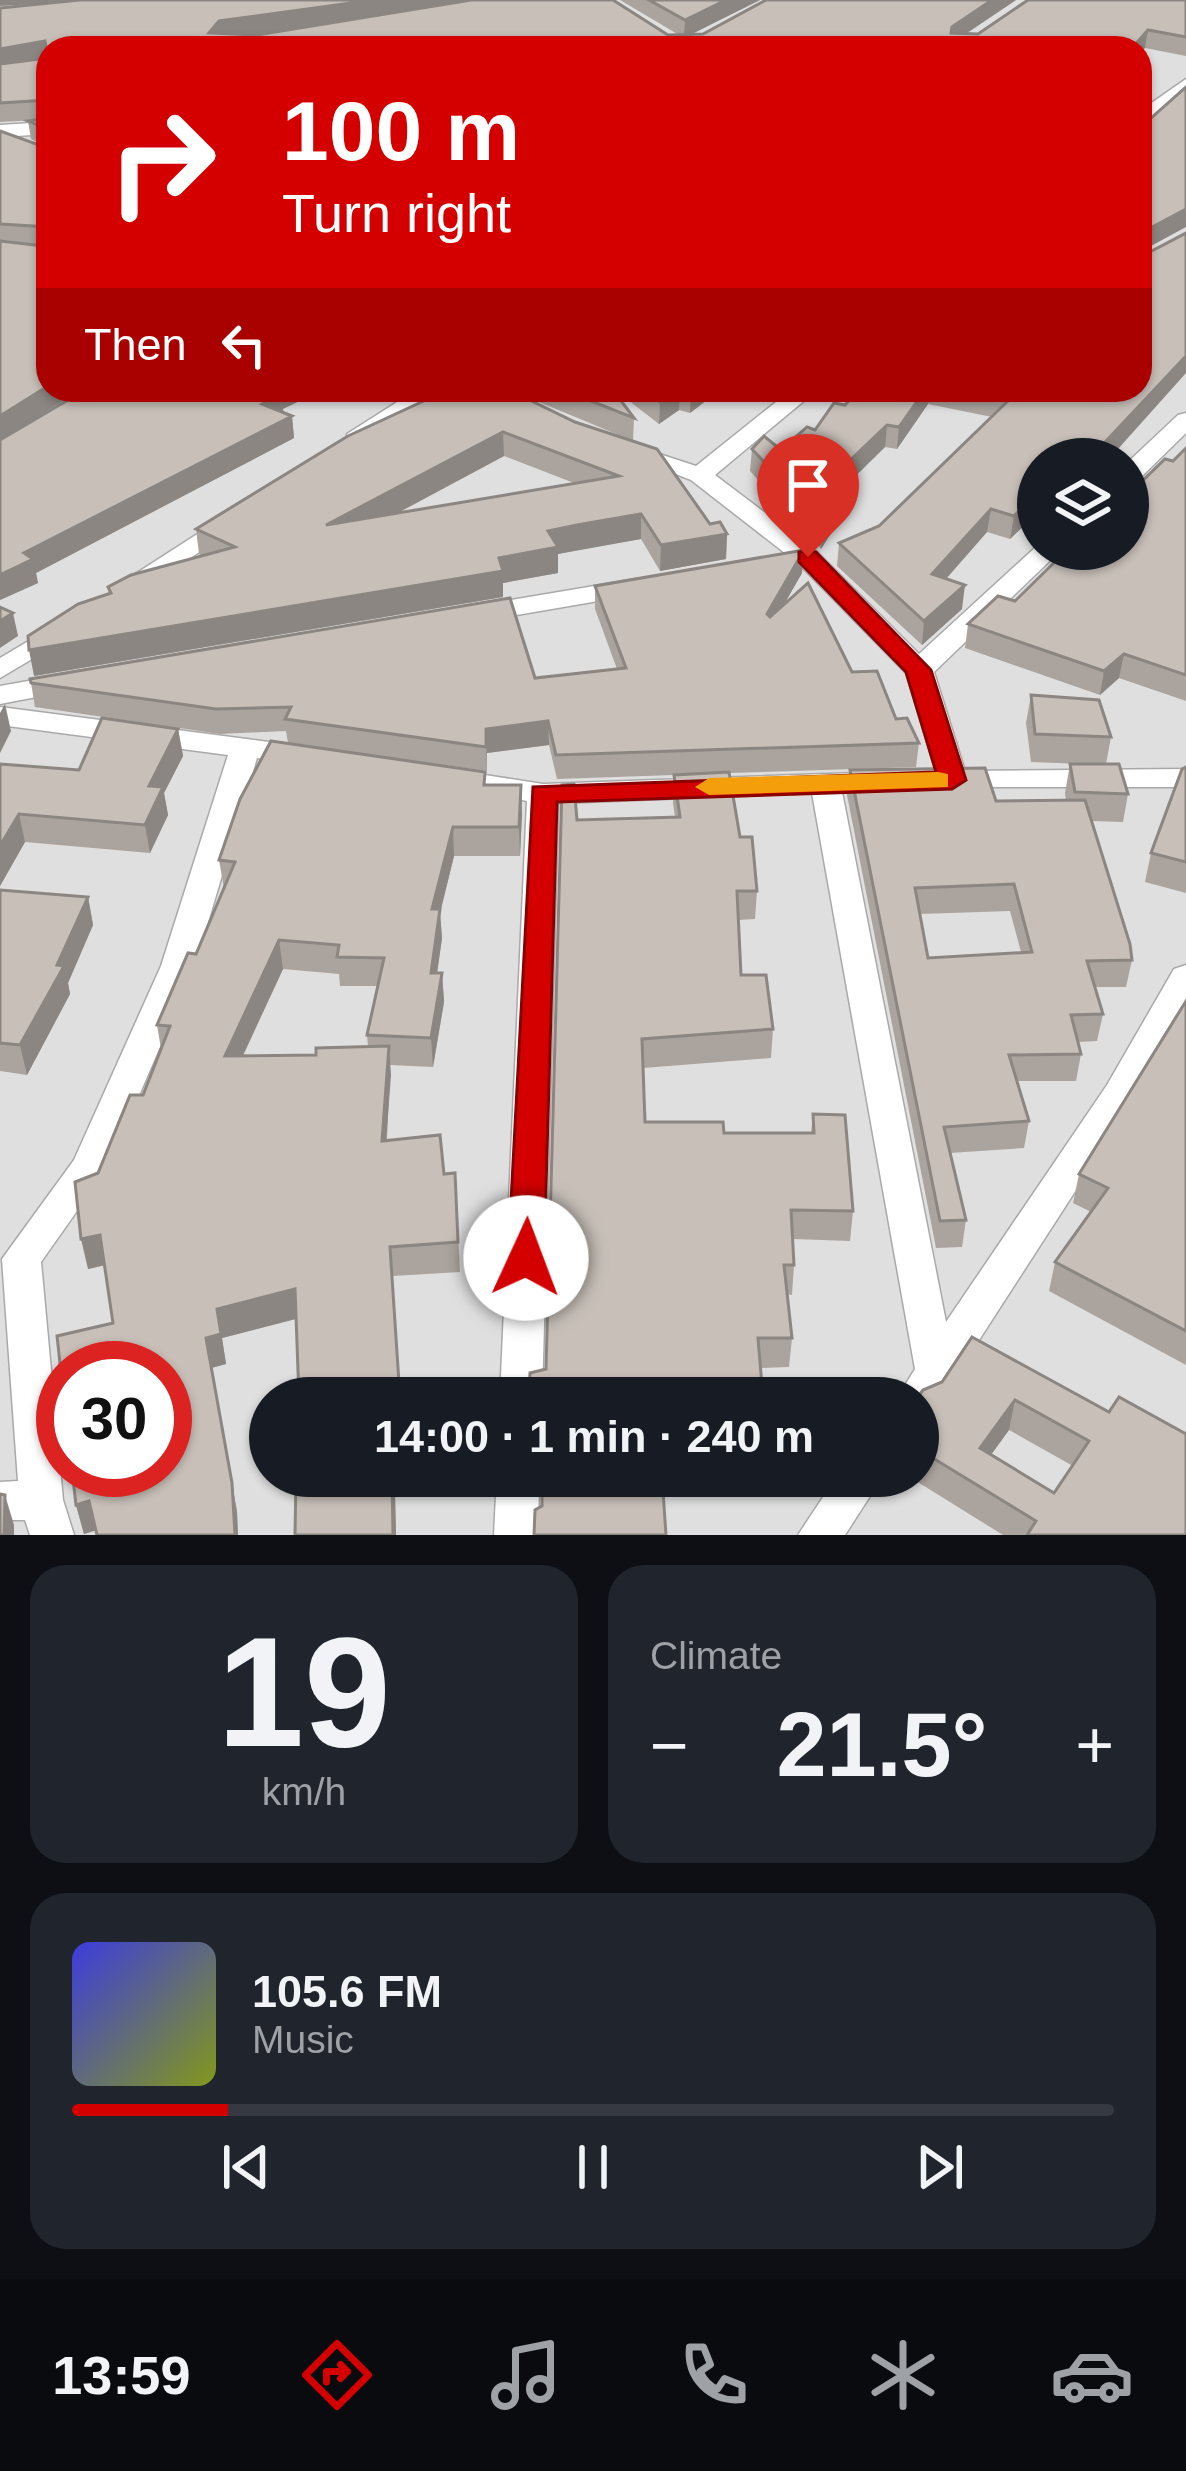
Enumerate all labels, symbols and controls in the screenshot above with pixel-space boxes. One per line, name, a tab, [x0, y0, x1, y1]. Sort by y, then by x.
icon: right	[84, 84, 240, 240]
text: 100 m	[282, 84, 520, 178]
text: Turn right	[282, 183, 511, 243]
icon: left	[211, 312, 277, 378]
text: Then	[84, 319, 187, 370]
pin	[757, 434, 859, 557]
map controls	[1017, 438, 1149, 570]
button: layers	[1017, 438, 1149, 570]
icon: arrive	[775, 452, 841, 518]
position arrow	[463, 1195, 589, 1321]
speed limit sign: 30	[36, 1341, 192, 1497]
text: 14:00 · 1 min · 240 m	[374, 1411, 814, 1462]
text: 19	[217, 1605, 391, 1779]
text: Climate	[650, 1634, 782, 1677]
text: 21.5°	[776, 1695, 988, 1795]
text: −	[650, 1708, 689, 1782]
text: +	[1075, 1708, 1114, 1782]
text: km/h	[262, 1770, 346, 1813]
text: 105.6 FM	[252, 1966, 442, 2017]
text: Music	[252, 2018, 354, 2061]
icon: previous	[213, 2134, 279, 2200]
icon: pause	[560, 2134, 626, 2200]
icon: next	[907, 2134, 973, 2200]
icon: directions	[295, 2333, 379, 2417]
icon: music	[484, 2333, 568, 2417]
icon: phone	[672, 2333, 756, 2417]
icon: climate	[861, 2333, 945, 2417]
icon: car	[1050, 2333, 1134, 2417]
text: 13:59	[52, 2345, 190, 2405]

